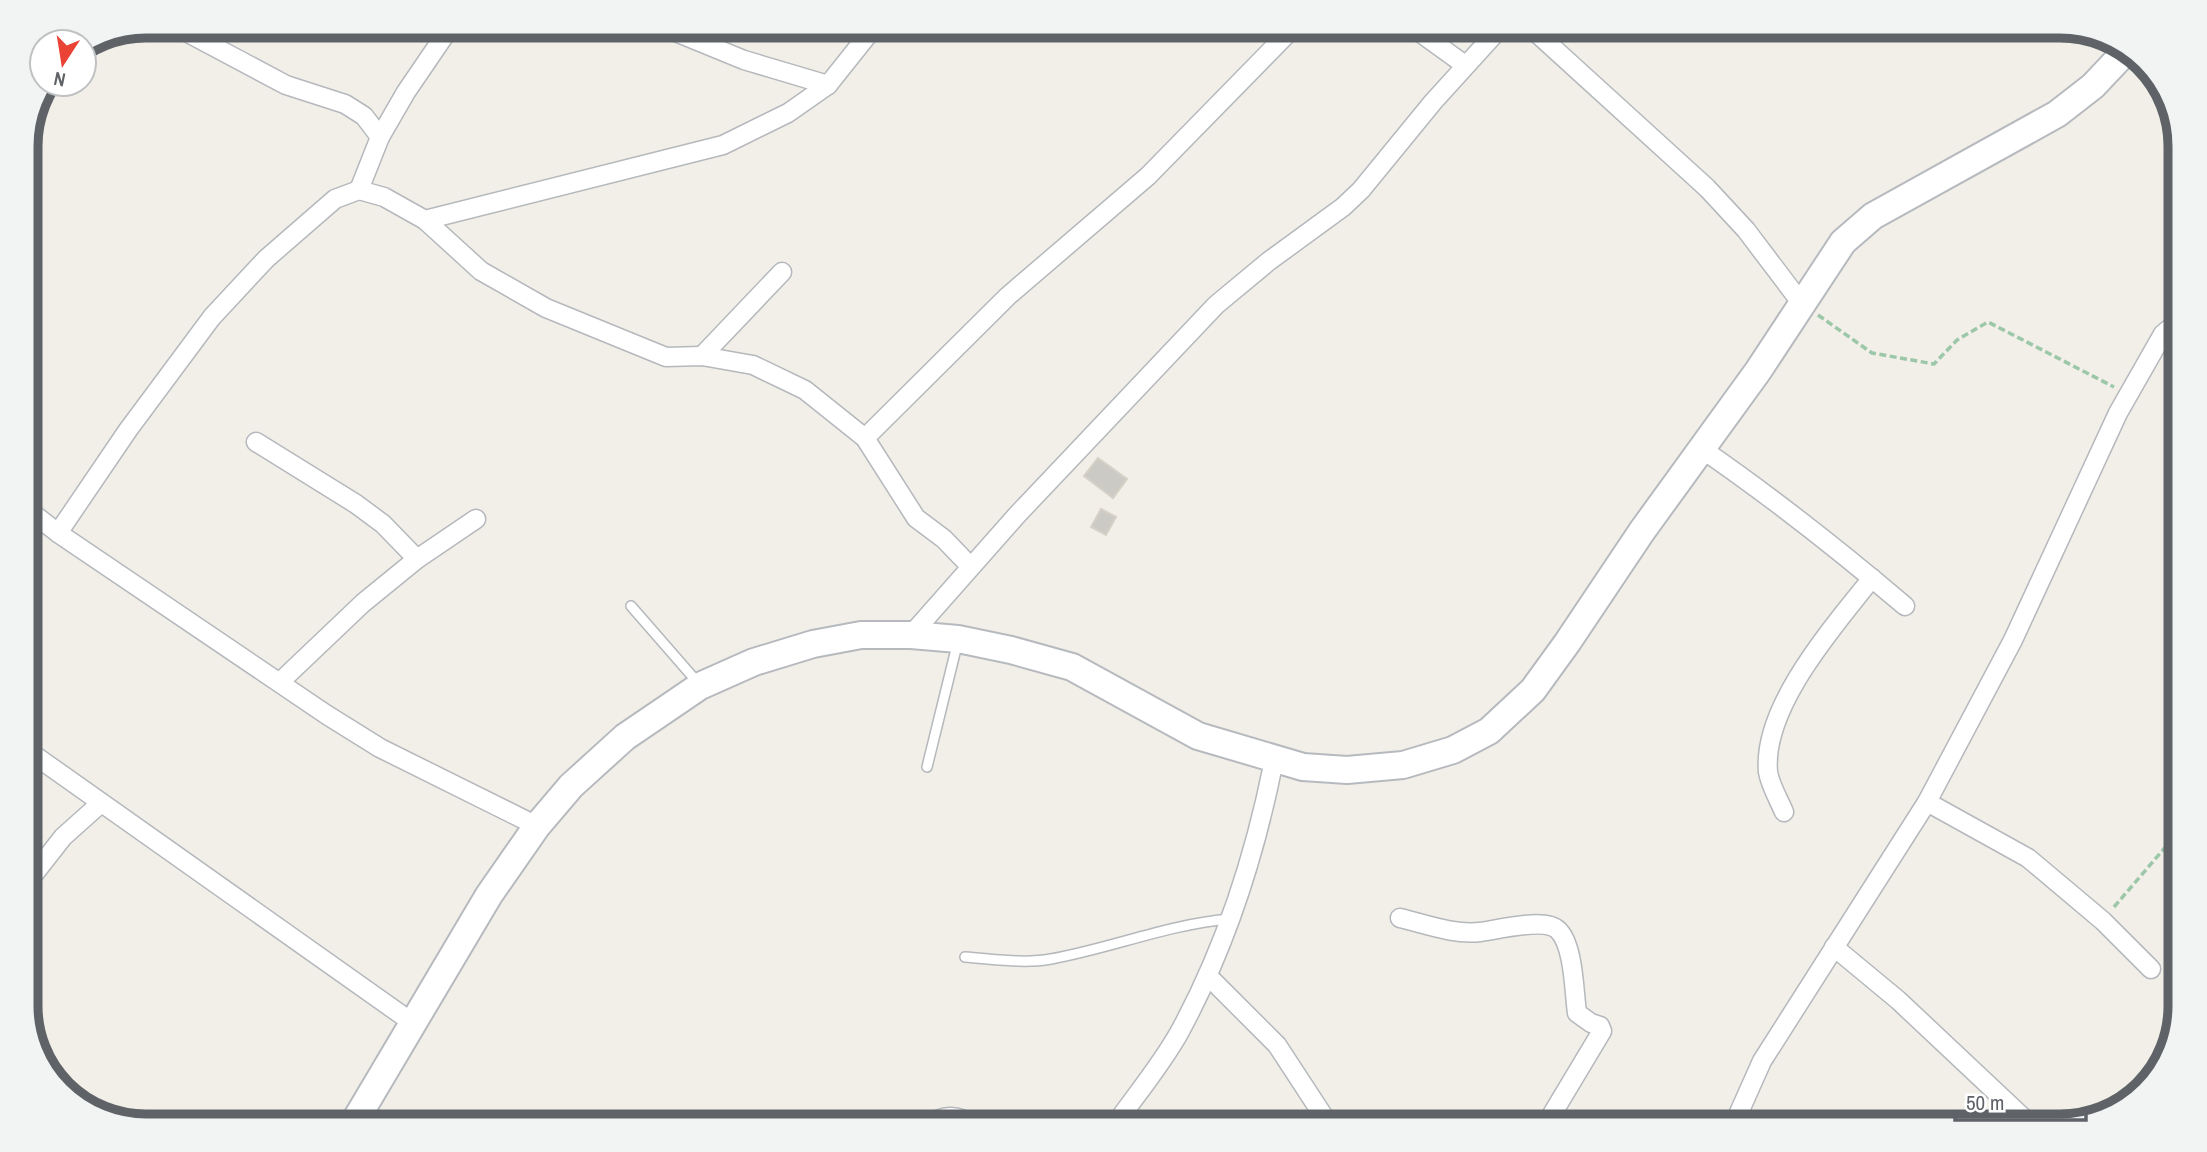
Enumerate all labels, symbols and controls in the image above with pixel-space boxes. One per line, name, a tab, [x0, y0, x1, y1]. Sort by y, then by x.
north arrow	[28, 28, 98, 98]
text: N	[51, 66, 68, 94]
scale bar	[1955, 1078, 2086, 1122]
text: 50 m	[1966, 1088, 2004, 1117]

